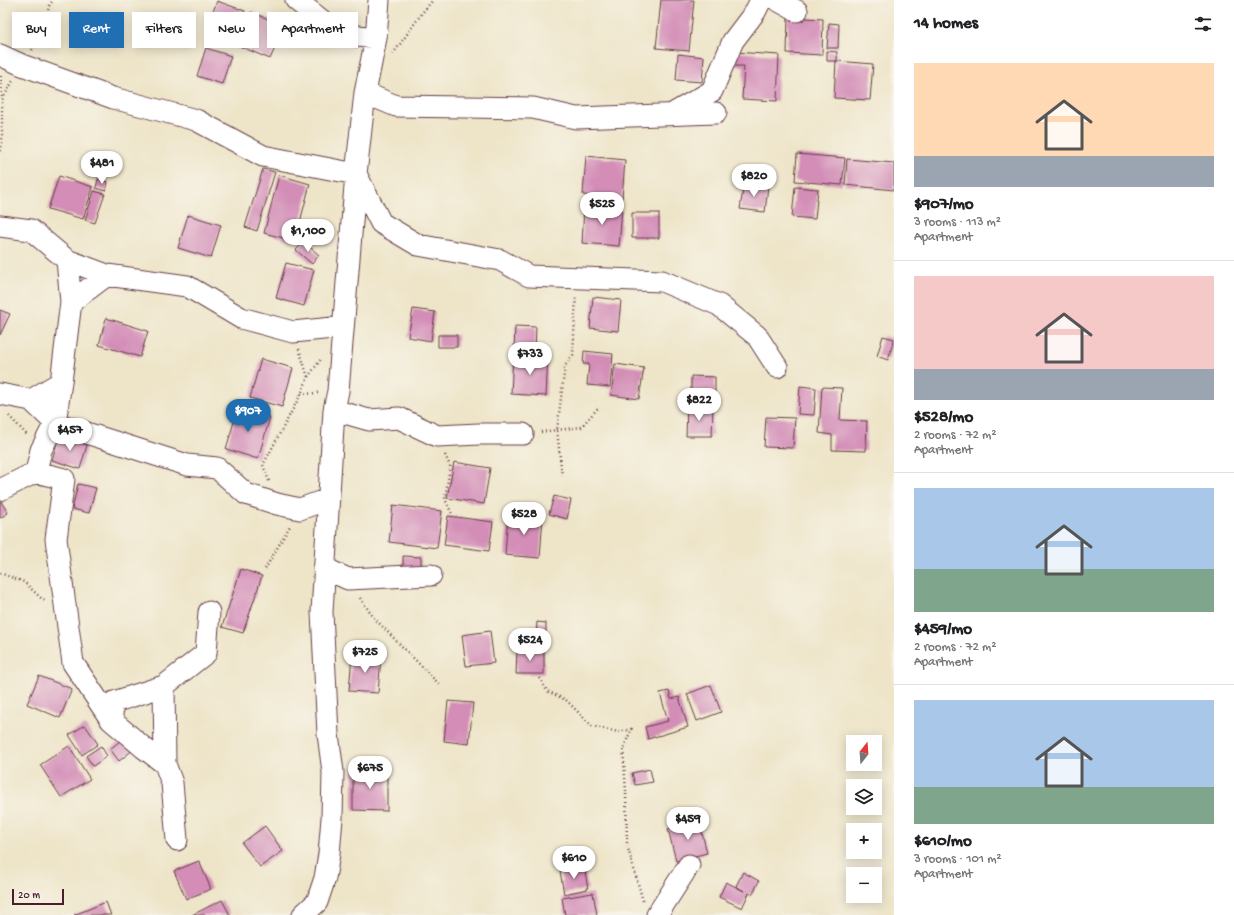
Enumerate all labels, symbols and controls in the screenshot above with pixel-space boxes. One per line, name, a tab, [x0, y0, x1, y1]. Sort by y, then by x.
chip: Buy	[12, 12, 61, 48]
chip: Rent	[69, 12, 124, 48]
chip: Filters	[132, 12, 196, 48]
chip: New	[204, 12, 259, 48]
chip: Apartment	[267, 12, 358, 48]
icon: filters	[1192, 13, 1214, 35]
text: 14 homes	[914, 14, 978, 34]
icon: home	[1028, 89, 1100, 161]
pin: $481	[78, 151, 126, 185]
text: $481	[90, 156, 114, 171]
pin: $820	[730, 164, 778, 198]
text: $820	[741, 169, 767, 184]
pin: $525	[578, 192, 626, 226]
text: $907/mo	[914, 195, 974, 215]
text: $525	[589, 197, 615, 212]
text: 3 rooms · 113 m²	[914, 215, 1001, 230]
pin: $1,100	[275, 219, 341, 253]
text: $1,100	[290, 224, 326, 239]
text: Apartment	[914, 230, 973, 245]
icon: home	[1028, 302, 1100, 374]
pin: $733	[506, 342, 554, 376]
text: $733	[517, 347, 543, 362]
pin: $822	[675, 388, 723, 422]
text: $822	[686, 393, 712, 408]
pin: $907	[224, 399, 272, 433]
text: $907	[235, 404, 261, 419]
text: $528/mo	[914, 408, 973, 428]
pin: $457	[46, 418, 94, 452]
text: $457	[57, 423, 83, 438]
text: 2 rooms · 72 m²	[914, 428, 996, 443]
text: Apartment	[914, 443, 973, 458]
pin: $528	[500, 502, 548, 536]
text: $528	[511, 507, 537, 522]
icon: home	[1028, 514, 1100, 586]
text: $459/mo	[914, 620, 972, 640]
pin: $524	[506, 628, 554, 662]
text: $524	[517, 633, 543, 648]
pin: $725	[341, 640, 389, 674]
text: 2 rooms · 72 m²	[914, 640, 996, 655]
text: $725	[352, 645, 378, 660]
text: Apartment	[914, 655, 973, 670]
icon: home	[1028, 726, 1100, 798]
north arrow	[846, 735, 882, 771]
map controls	[846, 735, 882, 903]
pin: $675	[346, 756, 394, 790]
text: $675	[357, 761, 383, 776]
button: layers	[846, 779, 882, 815]
pin: $459	[664, 807, 712, 841]
text: $459	[675, 812, 701, 827]
button: +	[846, 823, 882, 859]
text: $610/mo	[914, 832, 972, 852]
pin: $610	[550, 846, 598, 880]
text: $610	[561, 851, 587, 866]
text: 3 rooms · 101 m²	[914, 852, 1002, 867]
button: −	[846, 867, 882, 903]
text: Apartment	[914, 867, 973, 882]
scale bar	[12, 887, 64, 906]
text: 20 m	[18, 890, 40, 902]

